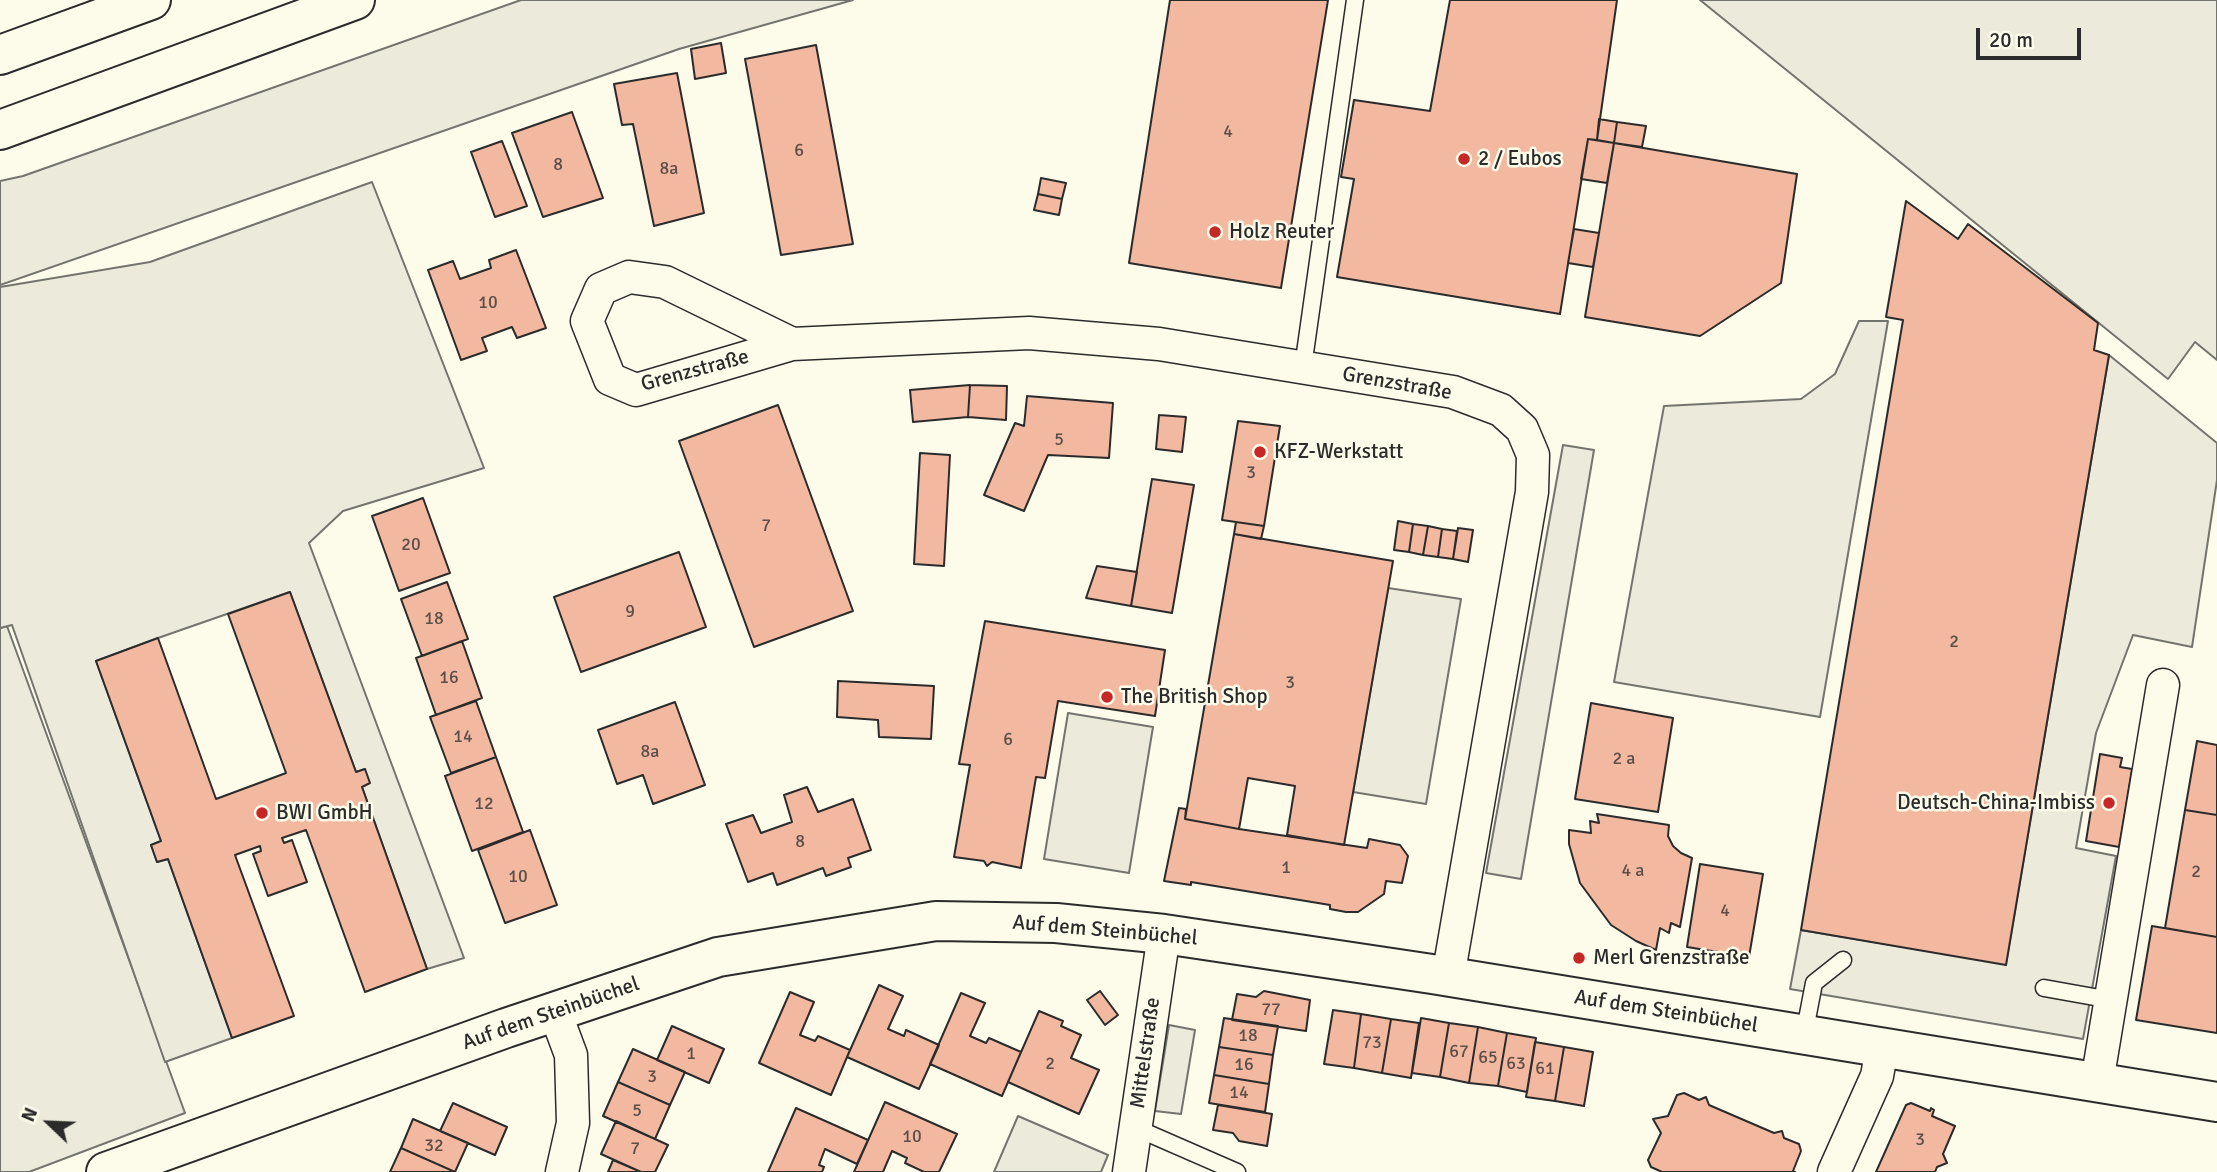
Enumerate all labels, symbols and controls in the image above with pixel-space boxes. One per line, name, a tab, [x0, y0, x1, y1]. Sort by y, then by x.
scale bar	[1979, 14, 2084, 58]
text: 20 m	[1989, 27, 2033, 53]
house number: 4	[1223, 121, 1233, 143]
house number: 6	[794, 140, 804, 162]
place label: 2 / Eubos	[1478, 146, 1562, 172]
marker: 2 / Eubos	[1456, 151, 1472, 167]
house number: 8	[553, 154, 563, 176]
house number: 8a	[660, 158, 678, 180]
place label: Holz Reuter	[1229, 219, 1334, 245]
marker: Holz Reuter	[1207, 224, 1223, 240]
house number: 10	[478, 292, 498, 314]
street label: Grenzstraße	[638, 345, 752, 397]
street label: Grenzstraße	[1340, 362, 1454, 406]
house number: 5	[1054, 429, 1064, 451]
place label: KFZ-Werkstatt	[1274, 439, 1403, 465]
marker: KFZ-Werkstatt	[1252, 444, 1268, 460]
house number: 3	[1246, 462, 1256, 484]
house number: 7	[761, 515, 771, 537]
house number: 20	[401, 534, 421, 556]
house number: 9	[625, 601, 635, 623]
house number: 18	[424, 608, 444, 630]
house number: 2	[1949, 631, 1959, 653]
house number: 16	[439, 667, 459, 689]
house number: 3	[1285, 672, 1295, 694]
place label: The British Shop	[1121, 684, 1268, 710]
marker: The British Shop	[1099, 689, 1115, 705]
house number: 14	[453, 726, 473, 748]
house number: 6	[1003, 729, 1013, 751]
house number: 8a	[641, 741, 659, 763]
house number: 2 a	[1613, 748, 1635, 770]
place label: Deutsch-China-Imbiss	[1897, 790, 2095, 816]
house number: 12	[474, 793, 494, 815]
marker: Deutsch-China-Imbiss	[2101, 795, 2117, 811]
place label: BWI GmbH	[276, 800, 373, 826]
marker: BWI GmbH	[254, 805, 270, 821]
house number: 8	[795, 831, 805, 853]
house number: 1	[1281, 857, 1291, 879]
house number: 4 a	[1622, 860, 1644, 882]
house number: 2	[2191, 861, 2201, 883]
house number: 10	[508, 866, 528, 888]
house number: 4	[1720, 900, 1730, 922]
street label: Auf dem Steinbüchel	[1011, 910, 1199, 952]
place label: Merl Grenzstraße	[1593, 945, 1750, 971]
marker: Merl Grenzstraße	[1571, 950, 1587, 966]
street label: Auf dem Steinbüchel	[459, 972, 643, 1056]
street label: Auf dem Steinbüchel	[1572, 985, 1760, 1039]
street label: Mittelstraße	[1126, 996, 1166, 1110]
house number: 77	[1261, 999, 1281, 1021]
house number: 18	[1238, 1025, 1258, 1047]
house number: 73	[1362, 1032, 1382, 1054]
house number: 67	[1449, 1041, 1469, 1063]
house number: 1	[686, 1043, 696, 1065]
house number: 65	[1478, 1047, 1498, 1069]
house number: 2	[1045, 1053, 1055, 1075]
house number: 63	[1506, 1053, 1526, 1075]
house number: 16	[1234, 1054, 1254, 1076]
house number: 61	[1535, 1058, 1555, 1080]
house number: 3	[647, 1066, 657, 1088]
house number: 14	[1229, 1082, 1249, 1104]
north arrow	[14, 1088, 84, 1158]
house number: 5	[632, 1100, 642, 1122]
text: N	[16, 1104, 43, 1126]
house number: 10	[902, 1126, 922, 1148]
house number: 3	[1915, 1129, 1925, 1151]
house number: 32	[424, 1135, 444, 1157]
house number: 7	[630, 1138, 640, 1160]

